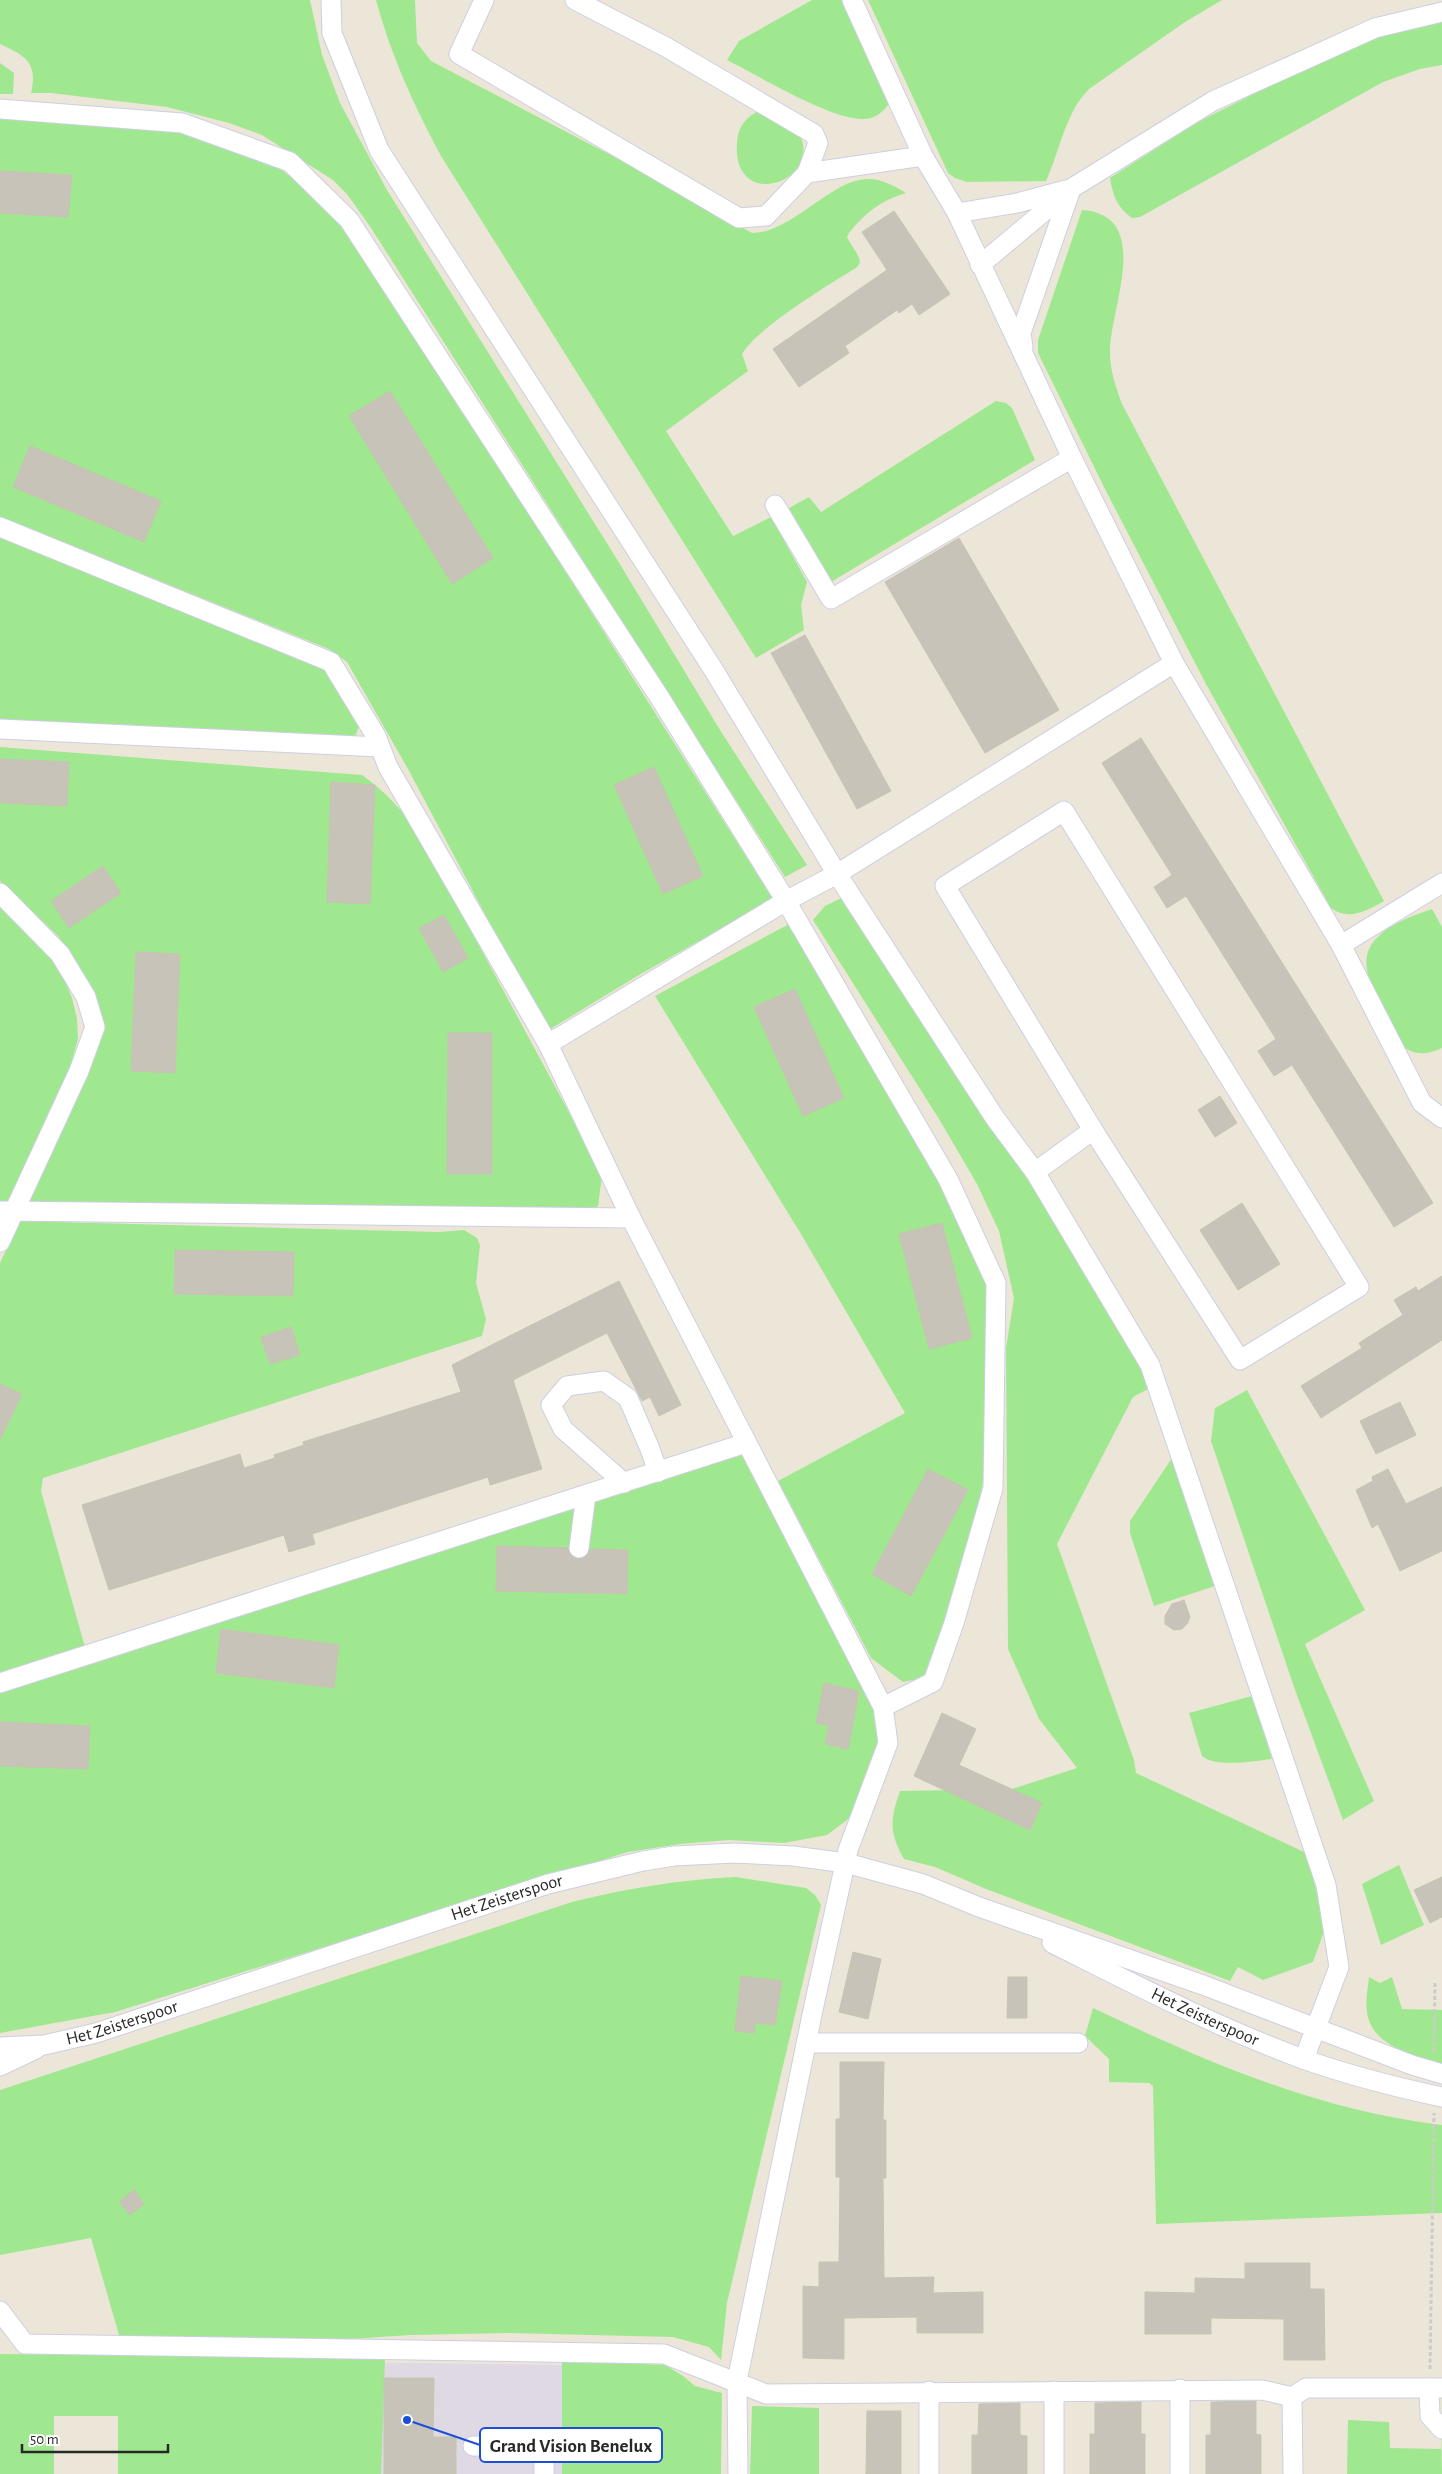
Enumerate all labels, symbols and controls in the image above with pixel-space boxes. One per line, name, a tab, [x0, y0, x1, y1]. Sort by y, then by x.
street label: Het Zeisterspoor	[449, 1872, 565, 1924]
street label: Het Zeisterspoor	[1148, 1985, 1261, 2050]
street label: Het Zeisterspoor	[64, 1998, 180, 2049]
scale bar	[22, 2422, 169, 2454]
callout: Grand Vision Benelux	[480, 2428, 662, 2462]
text: 50 m	[30, 2432, 59, 2447]
text: Grand Vision Benelux	[490, 2437, 652, 2456]

